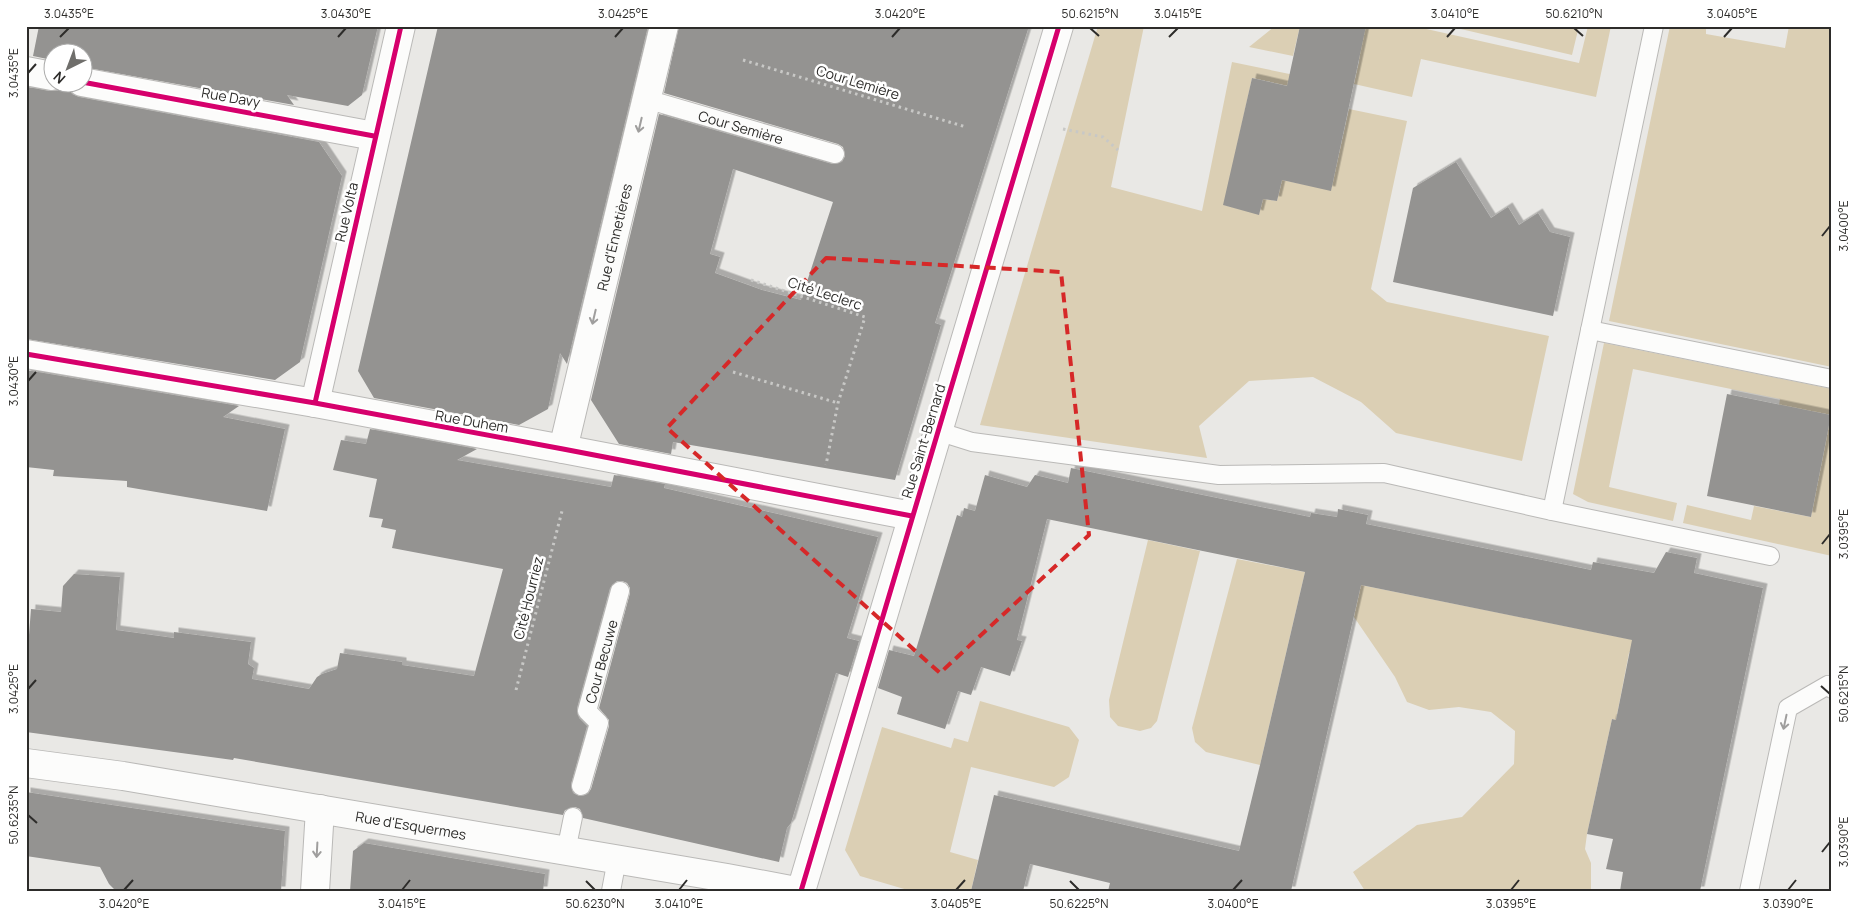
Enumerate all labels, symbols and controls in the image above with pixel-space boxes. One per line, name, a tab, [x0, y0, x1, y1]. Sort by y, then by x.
text: 3.0435°E	[44, 5, 94, 22]
text: 3.0430°E	[321, 5, 371, 22]
text: 3.0425°E	[598, 5, 648, 22]
text: 3.0420°E	[875, 5, 925, 22]
text: 50.6215°N	[1062, 5, 1118, 22]
text: 3.0415°E	[1154, 5, 1202, 22]
text: 3.0410°E	[1431, 5, 1479, 22]
text: 50.6210°N	[1545, 5, 1603, 22]
text: 3.0405°E	[1707, 5, 1757, 22]
north arrow	[42, 42, 92, 92]
text: 3.0435°E	[5, 48, 22, 98]
street label: Cour Lemière	[814, 60, 902, 104]
text: N	[49, 68, 69, 88]
street label: Rue Davy	[200, 82, 263, 112]
street label: Cour Semière	[696, 105, 786, 148]
one-way arrow	[635, 116, 644, 132]
street label: Rue Volta	[330, 180, 362, 244]
street label: Rue d'Ennetières	[592, 181, 636, 293]
text: 3.0400°E	[1835, 200, 1852, 251]
street label: Cité Leclerc	[786, 272, 865, 314]
one-way arrow	[589, 308, 598, 324]
text: 3.0430°E	[5, 356, 22, 406]
street label: Rue Saint-Bernard	[897, 381, 949, 501]
street label: Rue Duhem	[434, 405, 510, 437]
text: 3.0395°E	[1835, 509, 1852, 559]
street label: Cité Hourriez	[508, 554, 548, 642]
street label: Cour Becuwe	[580, 617, 621, 705]
text: 3.0425°E	[5, 664, 22, 714]
text: 50.6215°N	[1835, 666, 1852, 722]
one-way arrow	[1780, 714, 1789, 730]
text: 50.6235°N	[5, 786, 22, 844]
street label: Rue d'Esquermes	[354, 806, 468, 843]
text: 3.0390°E	[1835, 817, 1852, 867]
one-way arrow	[313, 841, 322, 857]
text: 3.0420°E	[99, 895, 149, 912]
text: 3.0415°E	[378, 895, 426, 912]
text: 50.6230°N	[565, 895, 625, 912]
text: 3.0410°E	[655, 895, 703, 912]
text: 3.0405°E	[931, 895, 981, 912]
text: 50.6225°N	[1050, 895, 1108, 912]
text: 3.0400°E	[1208, 895, 1259, 912]
text: 3.0395°E	[1486, 895, 1536, 912]
text: 3.0390°E	[1763, 895, 1813, 912]

